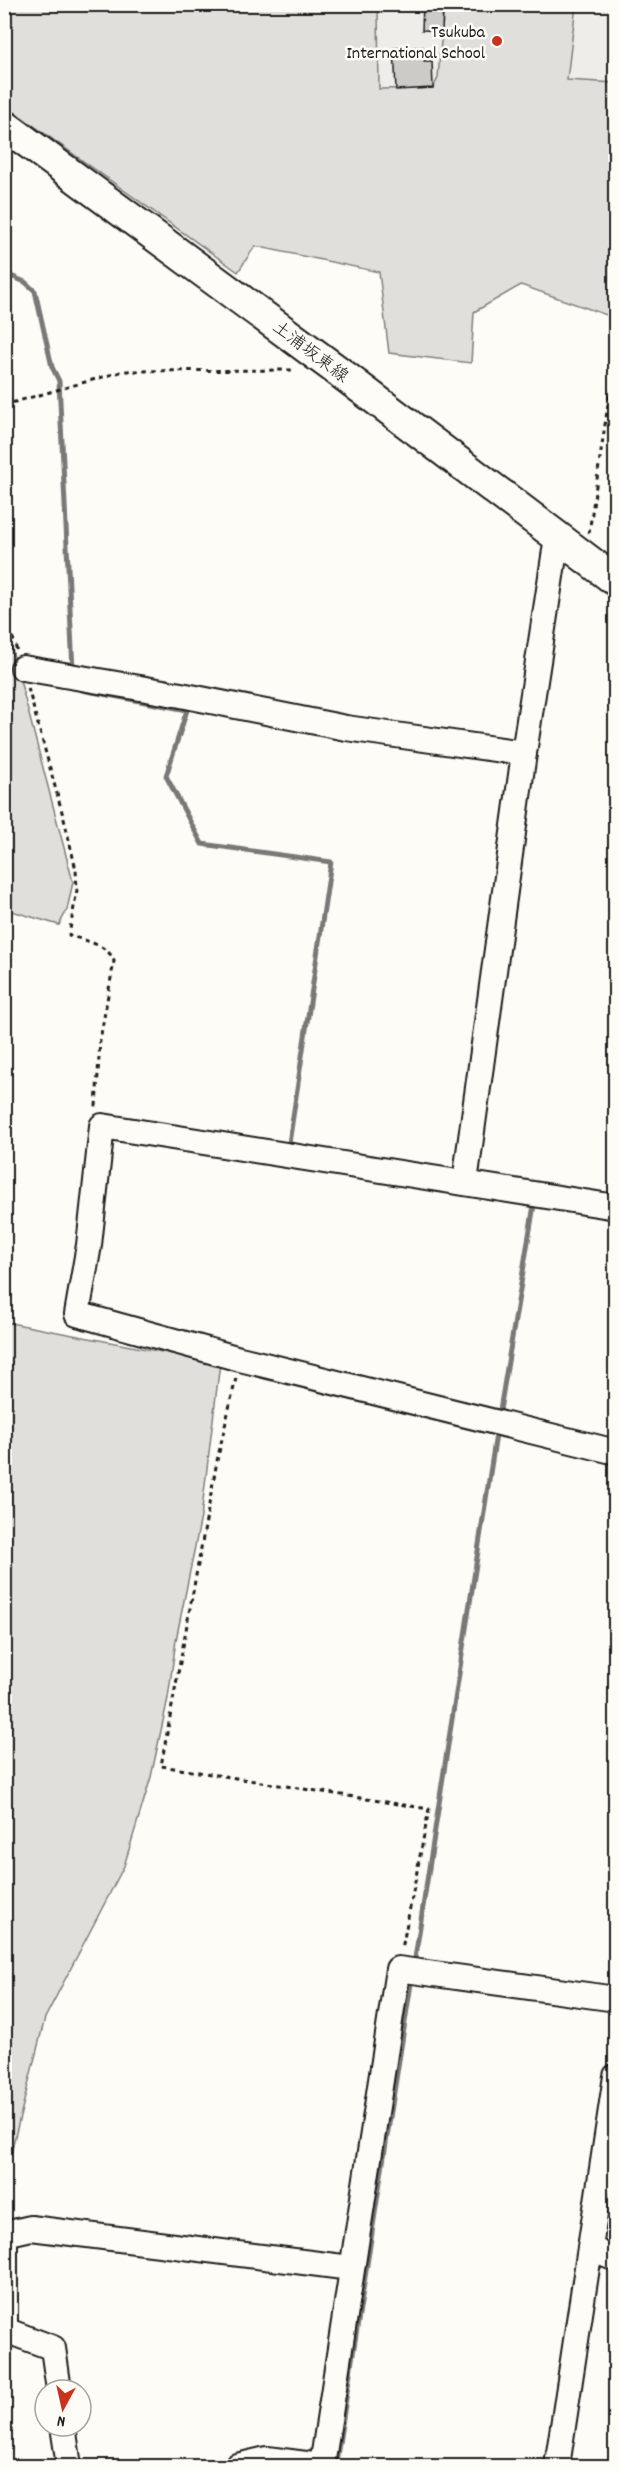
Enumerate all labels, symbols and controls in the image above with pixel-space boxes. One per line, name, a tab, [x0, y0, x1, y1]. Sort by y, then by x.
place label: Tsukuba International School	[346, 21, 486, 67]
marker: Tsukuba International School	[490, 34, 504, 48]
street label: 土浦坂東線	[266, 316, 353, 390]
north arrow	[33, 2378, 93, 2438]
text: N	[56, 2408, 67, 2432]

